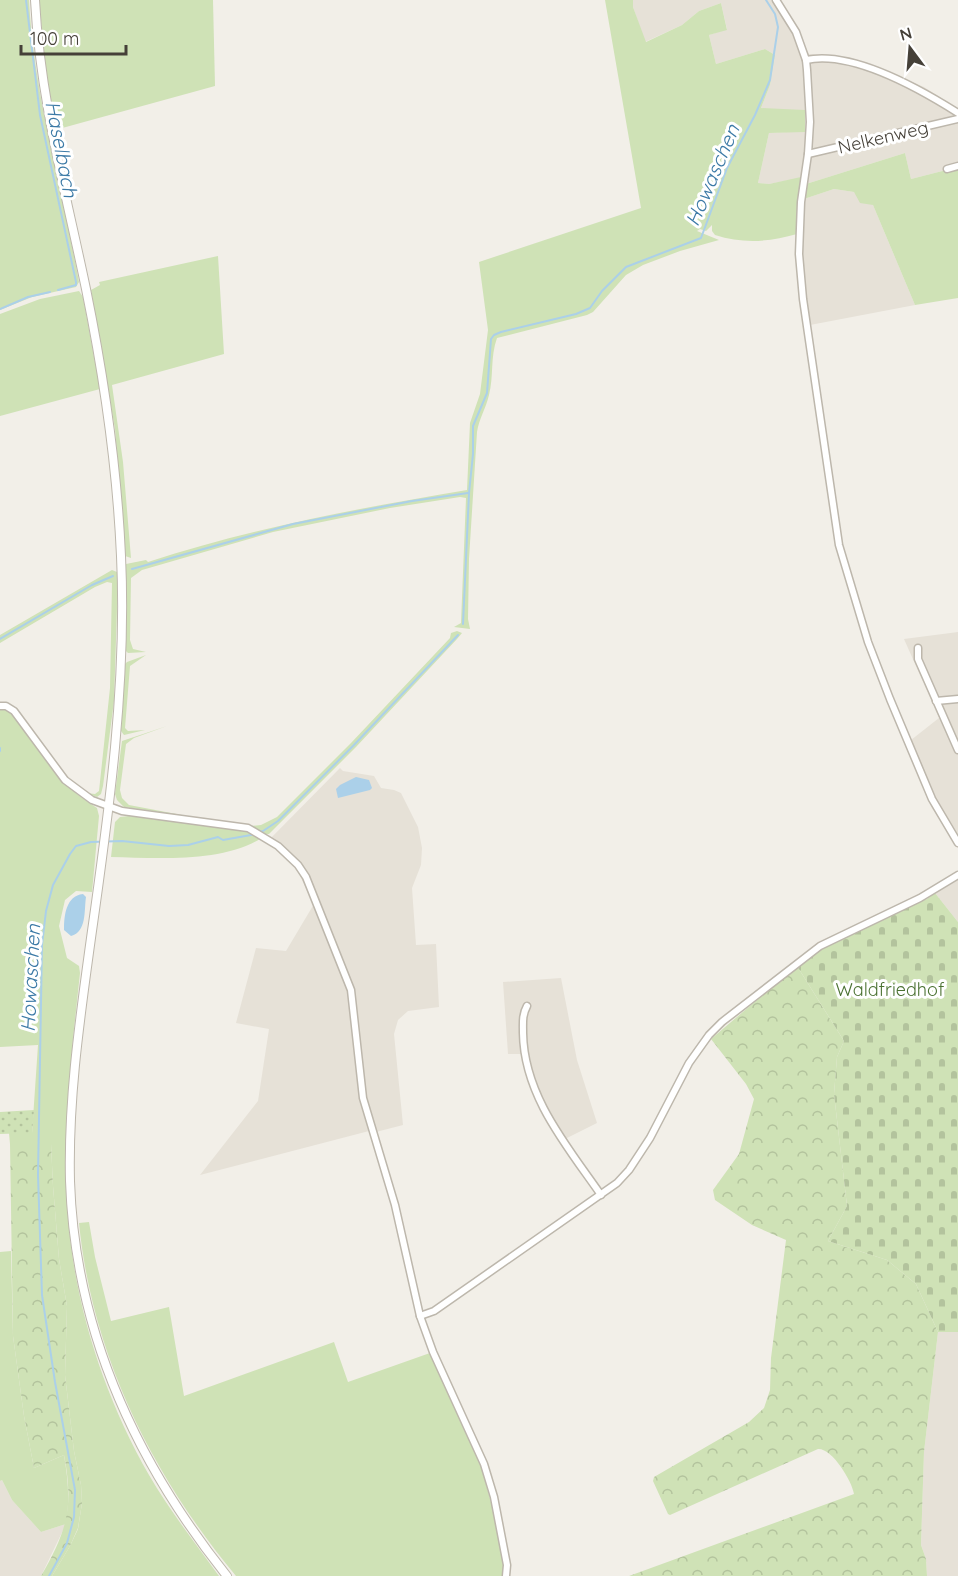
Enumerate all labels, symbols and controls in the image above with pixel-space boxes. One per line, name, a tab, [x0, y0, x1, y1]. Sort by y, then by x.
scale bar	[21, 18, 126, 56]
north arrow	[880, 18, 940, 78]
text: N	[897, 22, 914, 45]
text: 100 m	[30, 27, 79, 50]
water label: Haselbach	[40, 99, 84, 200]
street label: Nelkenweg	[836, 115, 930, 159]
water label: Howaschen	[679, 120, 745, 229]
water label: Howaschen	[15, 923, 45, 1032]
park label: Waldfriedhof	[836, 978, 945, 1001]

